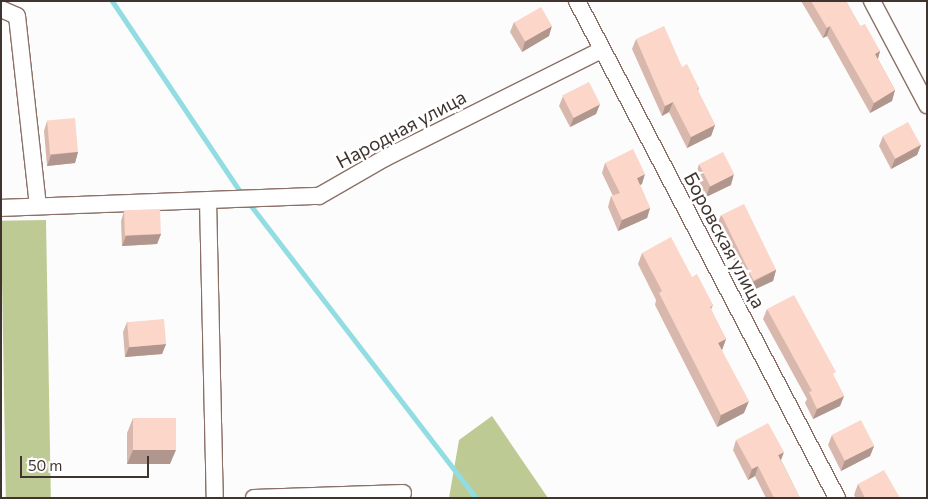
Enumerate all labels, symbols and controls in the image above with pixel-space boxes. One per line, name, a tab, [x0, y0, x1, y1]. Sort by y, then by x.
street label: Народная улица	[332, 85, 470, 173]
street label: Боровская улица	[680, 168, 770, 312]
scale bar	[22, 446, 151, 478]
text: 50 m	[28, 456, 62, 474]

